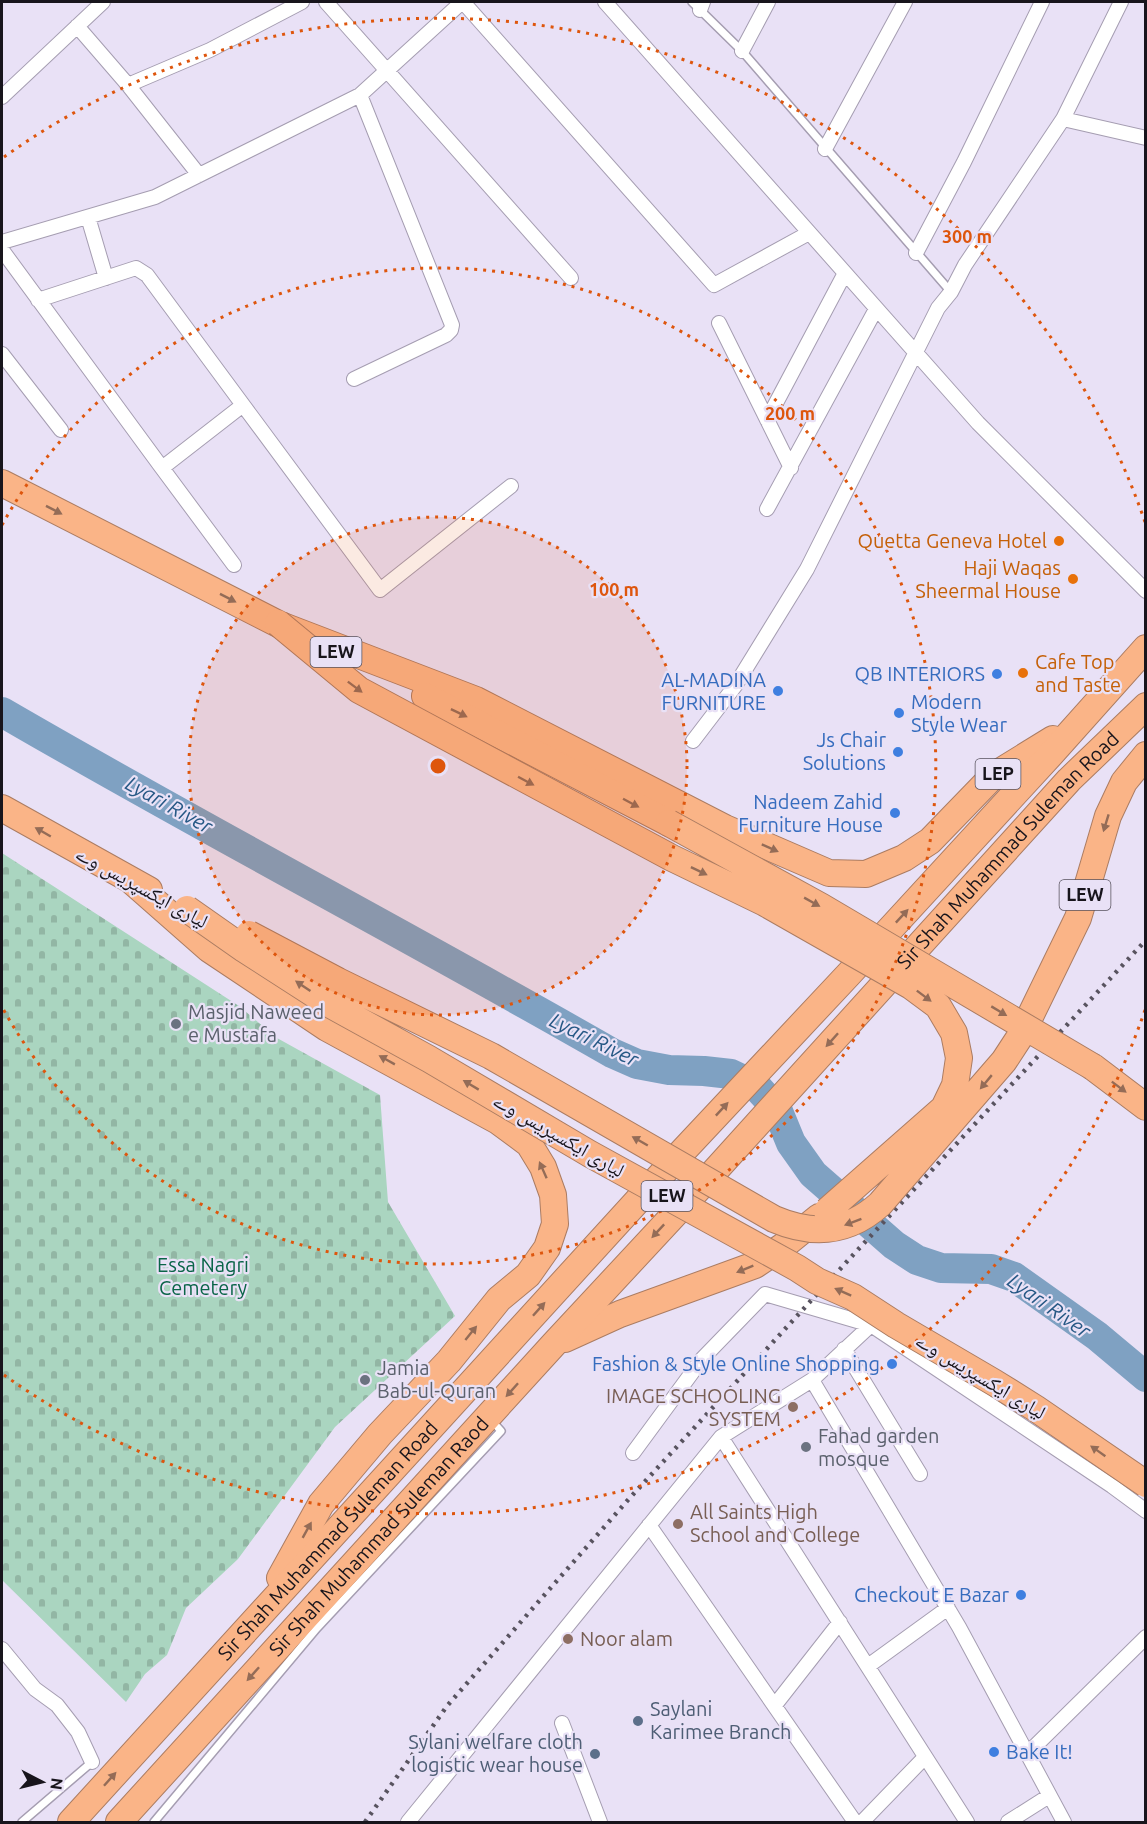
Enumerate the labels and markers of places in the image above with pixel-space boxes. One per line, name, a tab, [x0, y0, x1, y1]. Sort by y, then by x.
place label: Quetta Geneva Hotel	[857, 529, 1047, 552]
marker: Quetta Geneva Hotel	[1052, 534, 1066, 548]
place label: Haji Waqas Sheermal House	[915, 556, 1061, 602]
marker: Haji Waqas Sheermal House	[1066, 572, 1080, 586]
place label: Cafe Top and Taste	[1035, 650, 1121, 696]
place label: QB INTERIORS	[854, 662, 985, 685]
marker: Cafe Top and Taste	[1016, 666, 1030, 680]
marker: QB INTERIORS	[990, 667, 1004, 681]
place label: AL-MADINA FURNITURE	[661, 668, 766, 714]
marker: AL-MADINA FURNITURE	[771, 684, 785, 698]
place label: Modern Style Wear	[911, 690, 1007, 736]
marker: Modern Style Wear	[892, 706, 906, 720]
place label: Js Chair Solutions	[803, 728, 886, 774]
marker: Js Chair Solutions	[891, 745, 905, 759]
centre of rings	[428, 756, 448, 776]
place label: Nadeem Zahid Furniture House	[738, 790, 883, 836]
marker: Nadeem Zahid Furniture House	[888, 806, 902, 820]
place label: Masjid Naweed e Mustafa	[188, 1000, 324, 1046]
marker: Masjid Naweed e Mustafa	[169, 1017, 183, 1031]
place label: Fashion & Style Online Shopping	[592, 1352, 880, 1375]
place label: Jamia Bab-ul-Quran	[377, 1356, 496, 1402]
marker: Fashion & Style Online Shopping	[885, 1357, 899, 1371]
marker: Jamia Bab-ul-Quran	[358, 1373, 372, 1387]
place label: IMAGE SCHOOLING SYSTEM	[606, 1384, 781, 1430]
marker: IMAGE SCHOOLING SYSTEM	[786, 1400, 800, 1414]
place label: Fahad garden mosque	[818, 1424, 940, 1470]
marker: Fahad garden mosque	[799, 1440, 813, 1454]
place label: All Saints High School and College	[690, 1500, 860, 1546]
marker: All Saints High School and College	[671, 1517, 685, 1531]
place label: Checkout E Bazar	[854, 1583, 1009, 1606]
marker: Checkout E Bazar	[1014, 1588, 1028, 1602]
place label: Noor alam	[580, 1627, 673, 1650]
marker: Noor alam	[561, 1632, 575, 1646]
place label: Saylani Karimee Branch	[650, 1697, 791, 1743]
marker: Saylani Karimee Branch	[631, 1714, 645, 1728]
place label: Sylani welfare cloth logistic wear house	[408, 1730, 583, 1776]
place label: Bake It!	[1006, 1740, 1073, 1763]
marker: Bake It!	[987, 1745, 1001, 1759]
marker: Sylani welfare cloth logistic wear house	[588, 1747, 602, 1761]

